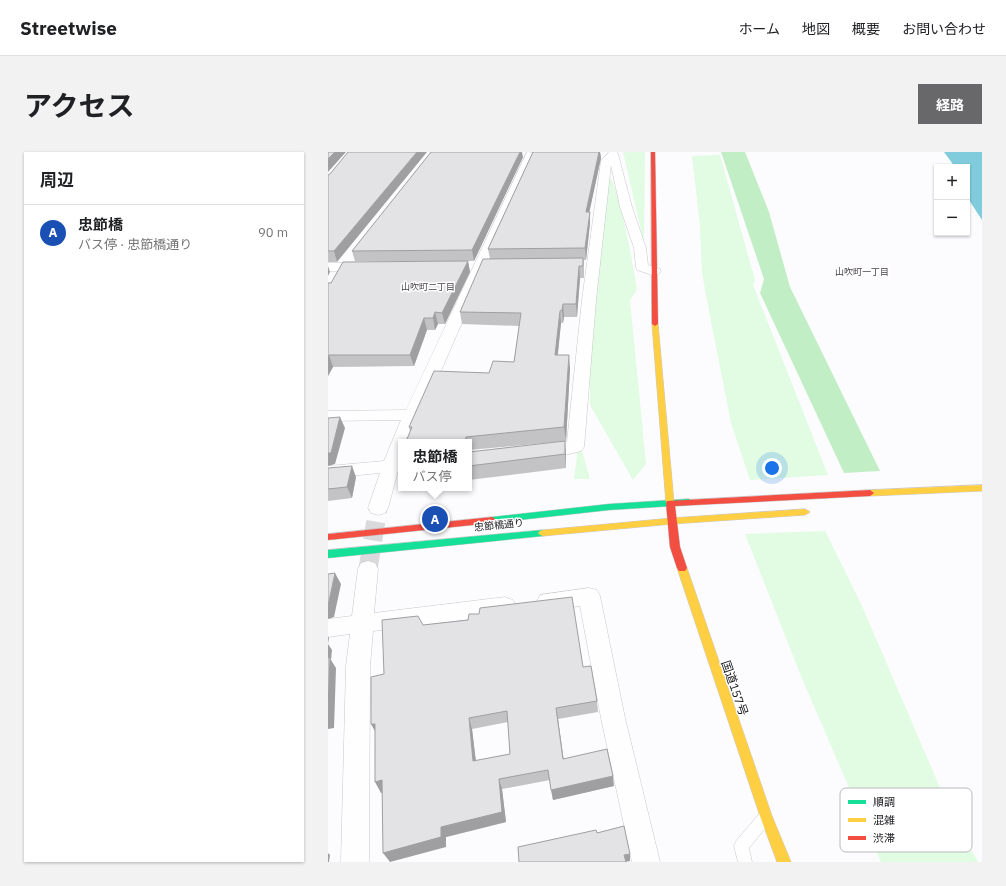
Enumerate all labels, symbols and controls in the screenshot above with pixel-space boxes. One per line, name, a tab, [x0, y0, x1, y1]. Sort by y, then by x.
text: Streetwise	[20, 16, 117, 40]
text: ホーム	[738, 20, 780, 38]
text: 地図	[802, 20, 830, 38]
text: 概要	[852, 20, 880, 38]
text: お問い合わせ	[902, 20, 986, 38]
button: 経路	[918, 84, 982, 124]
text: アクセス	[24, 87, 135, 124]
map controls	[934, 164, 970, 236]
button: +	[934, 164, 970, 200]
text: 周辺	[40, 169, 74, 191]
button: −	[934, 200, 970, 236]
text: 忠節橋	[78, 215, 123, 234]
text: A	[49, 224, 57, 241]
text: 90 m	[258, 224, 288, 241]
text: バス停 · 忠節橋通り	[78, 236, 192, 253]
district label: 山吹町一丁目	[835, 266, 889, 277]
district label: 山吹町二丁目	[401, 281, 455, 292]
popup	[398, 439, 472, 491]
text: 忠節橋	[412, 447, 458, 466]
your location	[762, 458, 782, 478]
text: バス停	[412, 468, 452, 485]
pin: A	[422, 504, 448, 534]
street label: 忠節橋通り	[473, 516, 525, 534]
street label: 国道157号	[719, 658, 751, 718]
legend	[840, 788, 972, 852]
text: 順調	[873, 795, 895, 809]
text: 混雑	[873, 813, 895, 827]
text: 渋滞	[873, 831, 895, 845]

